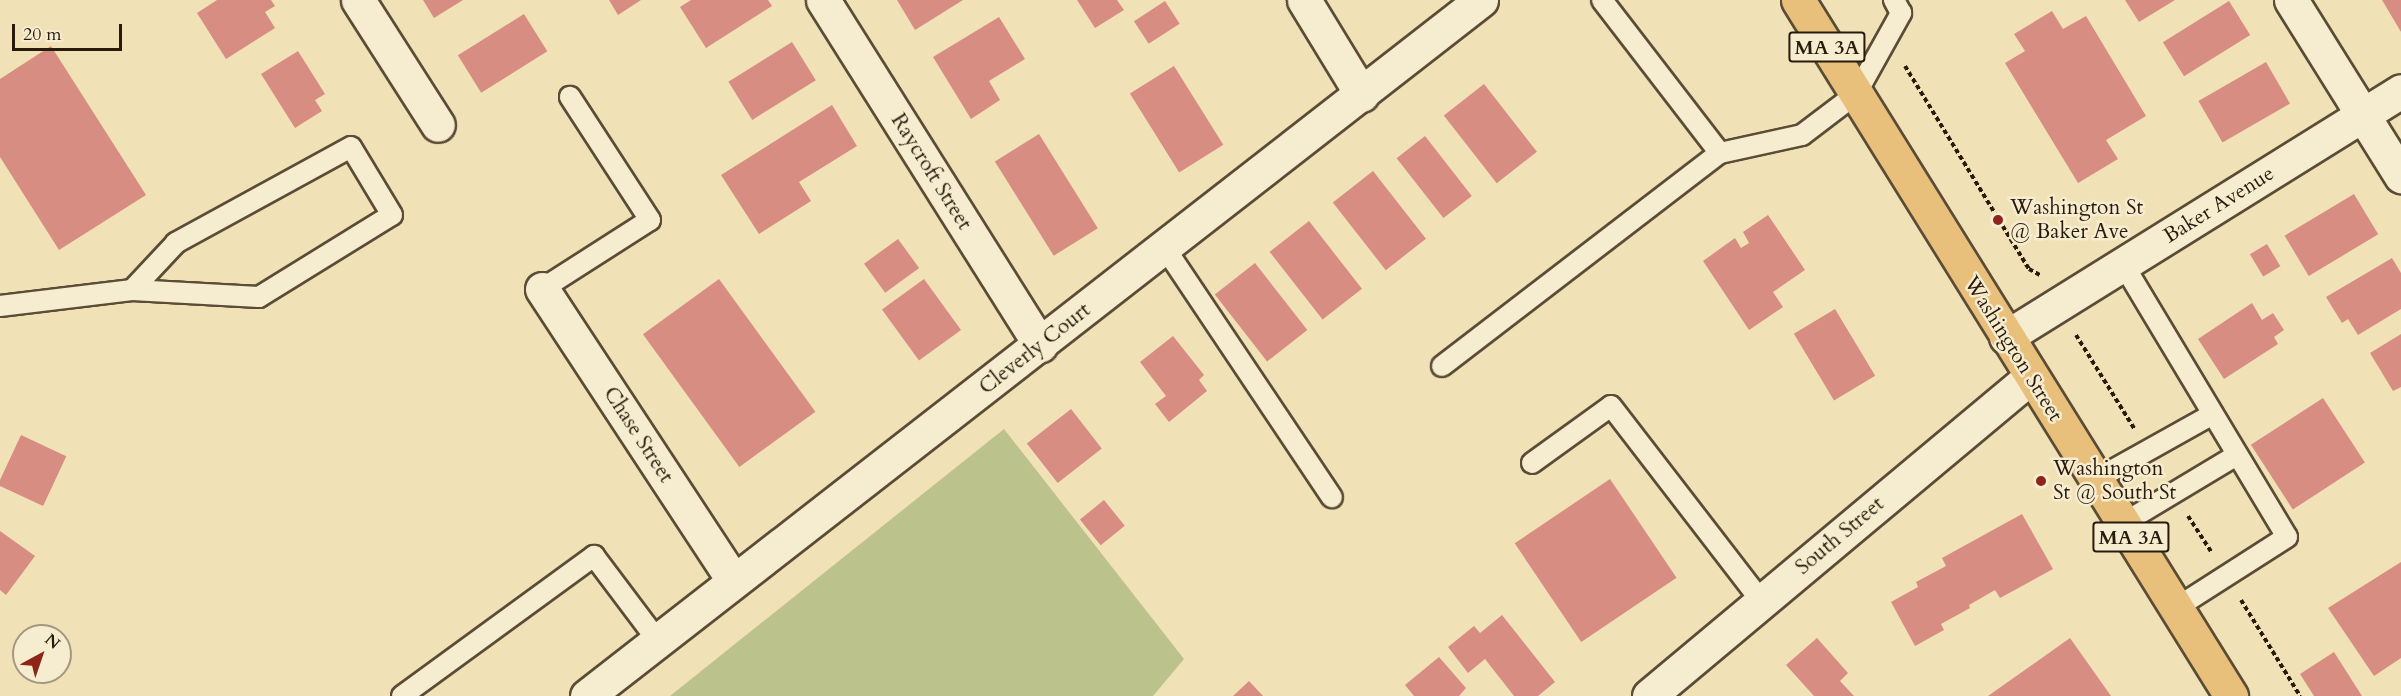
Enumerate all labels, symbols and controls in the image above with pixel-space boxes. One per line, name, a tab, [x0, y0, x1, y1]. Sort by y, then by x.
scale bar	[15, 12, 124, 50]
text: 20 m	[23, 22, 62, 47]
road number: MA 3A	[1788, 30, 1866, 64]
street label: Raycroft Street	[885, 109, 977, 235]
street label: Baker Avenue	[2159, 161, 2279, 249]
place label: Washington St @ Baker Ave	[2010, 195, 2143, 245]
marker: Washington St @ Baker Ave	[1991, 213, 2005, 227]
street label: Washington Street	[1958, 272, 2068, 426]
street label: Cleverly Court	[974, 298, 1096, 400]
street label: Chase Street	[598, 382, 678, 488]
place label: Washington St @ South St	[2053, 456, 2176, 506]
marker: Washington St @ South St	[2034, 474, 2048, 488]
street label: South Street	[1791, 492, 1889, 580]
road number: MA 3A	[2092, 520, 2170, 554]
north arrow	[12, 624, 72, 684]
text: N	[40, 629, 65, 655]

